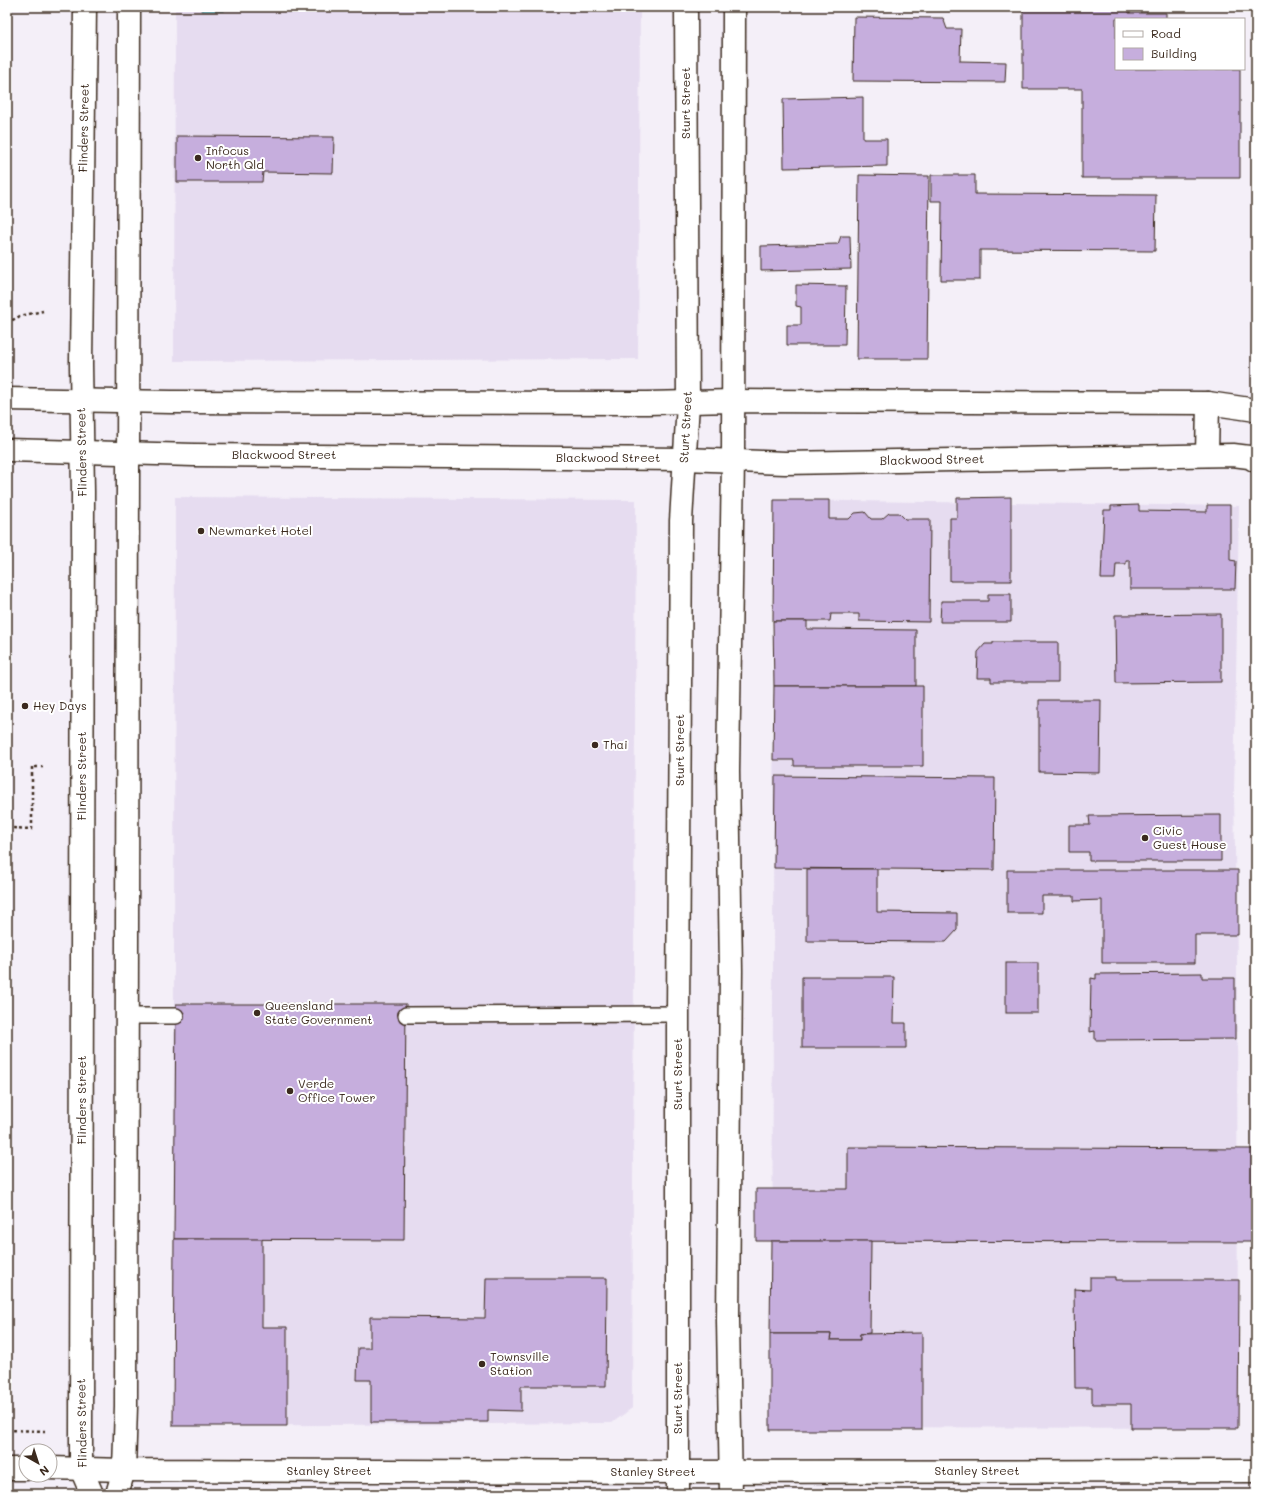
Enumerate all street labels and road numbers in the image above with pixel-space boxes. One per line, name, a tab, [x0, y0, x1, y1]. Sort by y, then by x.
street label: Sturt Street	[677, 67, 693, 139]
street label: Flinders Street	[74, 83, 92, 173]
street label: Sturt Street	[675, 391, 695, 463]
street label: Flinders Street	[72, 407, 90, 497]
street label: Blackwood Street	[232, 446, 336, 462]
street label: Blackwood Street	[556, 449, 660, 465]
street label: Blackwood Street	[880, 450, 984, 468]
street label: Sturt Street	[671, 714, 687, 786]
street label: Flinders Street	[73, 732, 89, 820]
street label: Sturt Street	[669, 1038, 685, 1110]
street label: Flinders Street	[73, 1056, 89, 1144]
street label: Sturt Street	[669, 1362, 685, 1434]
street label: Flinders Street	[72, 1378, 90, 1468]
street label: Stanley Street	[287, 1462, 371, 1478]
street label: Stanley Street	[935, 1462, 1019, 1478]
street label: Stanley Street	[611, 1463, 695, 1479]

